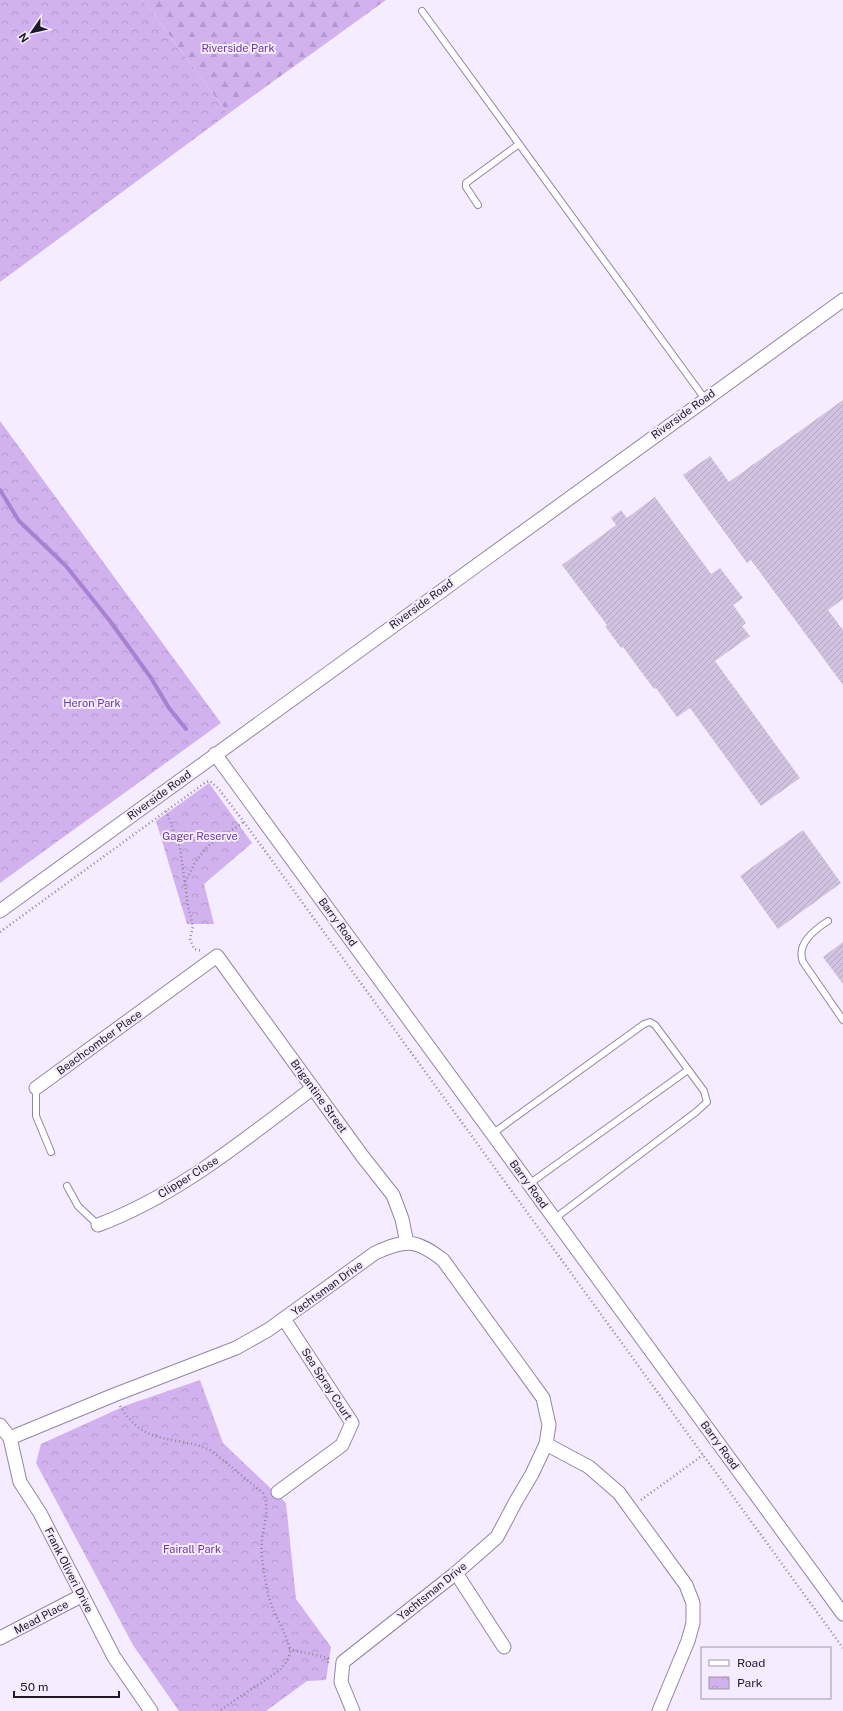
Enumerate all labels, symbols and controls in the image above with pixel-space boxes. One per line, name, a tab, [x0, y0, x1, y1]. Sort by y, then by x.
north arrow	[12, 12, 52, 52]
text: N	[16, 31, 31, 45]
park label: Riverside Park	[201, 42, 275, 54]
street label: Riverside Road	[649, 387, 717, 441]
street label: Riverside Road	[387, 577, 455, 631]
park label: Heron Park	[63, 697, 121, 709]
street label: Riverside Road	[125, 768, 193, 822]
park label: Gager Reserve	[162, 830, 238, 842]
street label: Barry Road	[316, 896, 360, 948]
street label: Beachcomber Place	[54, 1007, 144, 1077]
street label: Brigantine Street	[288, 1057, 350, 1135]
street label: Clipper Close	[156, 1154, 220, 1200]
street label: Barry Road	[507, 1158, 551, 1210]
street label: Yachtsman Drive	[289, 1258, 365, 1318]
street label: Sea Spray Court	[299, 1346, 355, 1422]
street label: Barry Road	[698, 1419, 742, 1471]
street label: Frank Oliveri Drive	[42, 1526, 96, 1614]
park label: Fairall Park	[163, 1543, 221, 1555]
street label: Yachtsman Drive	[395, 1560, 469, 1622]
street label: Mead Place	[12, 1598, 70, 1636]
legend	[701, 1647, 831, 1699]
text: Road	[737, 1656, 765, 1670]
scale bar	[14, 1673, 119, 1699]
text: Park	[737, 1676, 763, 1690]
text: 50 m	[20, 1680, 48, 1694]

